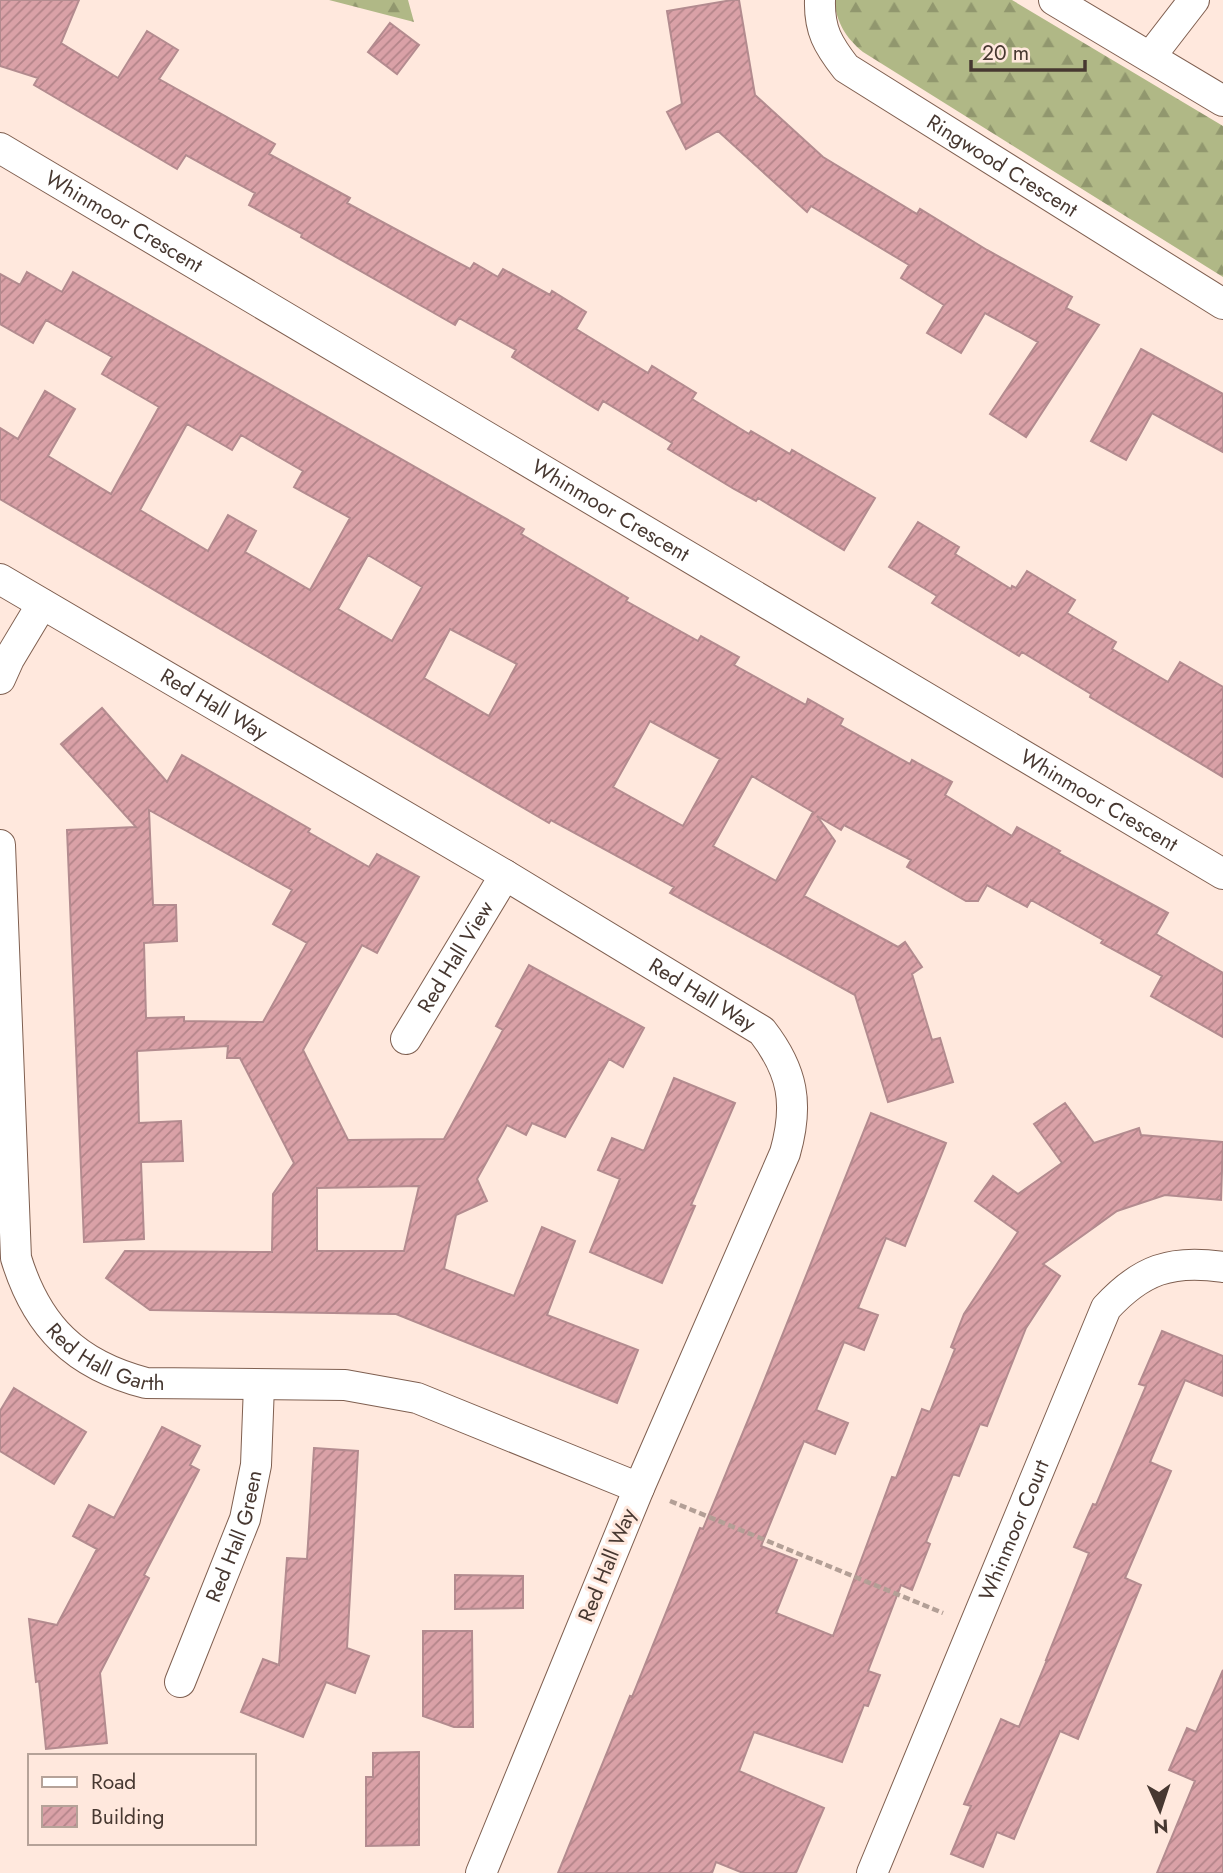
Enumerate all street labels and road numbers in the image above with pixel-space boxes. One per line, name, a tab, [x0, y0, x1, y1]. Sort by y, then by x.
street label: Ringwood Crescent	[921, 107, 1083, 224]
street label: Whinmoor Crescent	[39, 163, 208, 280]
street label: Whinmoor Crescent	[526, 452, 695, 569]
street label: Red Hall Way	[155, 661, 274, 748]
street label: Whinmoor Crescent	[1014, 742, 1183, 859]
street label: Red Hall View	[410, 894, 501, 1019]
street label: Red Hall Way	[643, 951, 762, 1039]
street label: Red Hall Garth	[39, 1316, 165, 1398]
street label: Whinmoor Court	[971, 1455, 1057, 1605]
street label: Red Hall Green	[198, 1468, 270, 1607]
street label: Red Hall Way	[571, 1503, 644, 1626]

